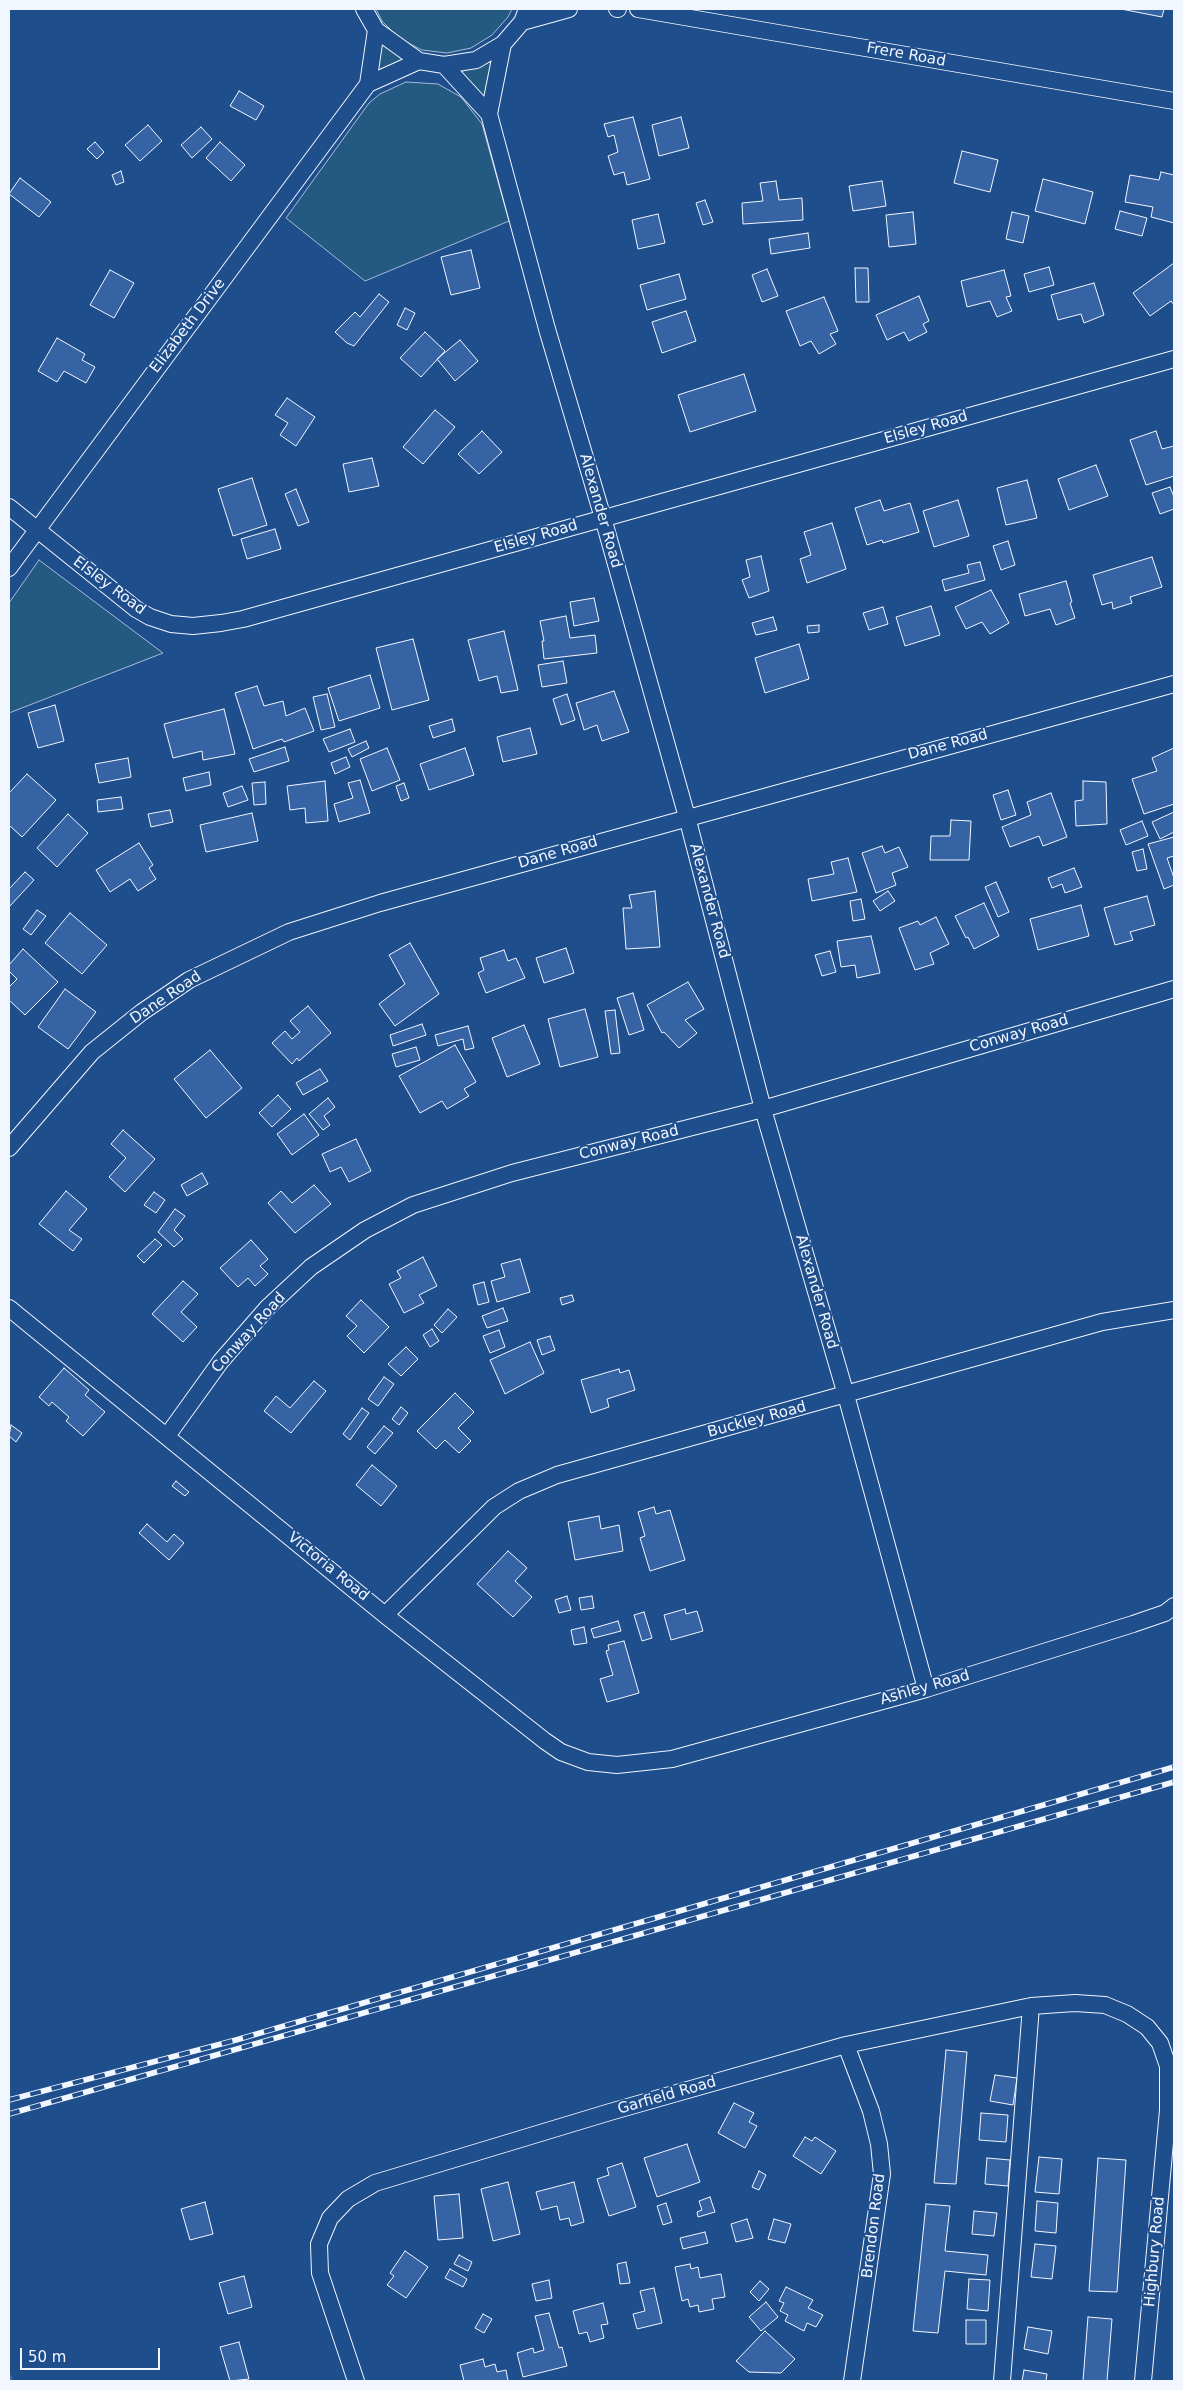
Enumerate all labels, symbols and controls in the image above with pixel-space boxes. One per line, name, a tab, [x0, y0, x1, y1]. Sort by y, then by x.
street label: Frere Road	[865, 39, 947, 71]
street label: Elizabeth Drive	[147, 275, 229, 377]
street label: Elsley Road	[882, 407, 970, 449]
street label: Alexander Road	[575, 452, 625, 570]
street label: Elsley Road	[492, 516, 580, 558]
street label: Elsley Road	[69, 553, 149, 619]
street label: Dane Road	[906, 726, 990, 764]
street label: Dane Road	[516, 833, 600, 873]
street label: Alexander Road	[685, 842, 733, 960]
street label: Dane Road	[127, 968, 205, 1028]
street label: Conway Road	[968, 1011, 1070, 1057]
street label: Conway Road	[577, 1122, 681, 1164]
street label: Alexander Road	[791, 1233, 841, 1351]
street label: Conway Road	[208, 1289, 290, 1377]
street label: Buckley Road	[706, 1398, 808, 1442]
street label: Victoria Road	[284, 1529, 372, 1605]
street label: Ashley Road	[878, 1667, 972, 1709]
street label: Garfield Road	[616, 2073, 718, 2119]
street label: Brendon Road	[859, 2173, 889, 2279]
street label: Highbury Road	[1141, 2196, 1169, 2308]
scale bar	[22, 2338, 162, 2370]
text: 50 m	[28, 2348, 66, 2366]

